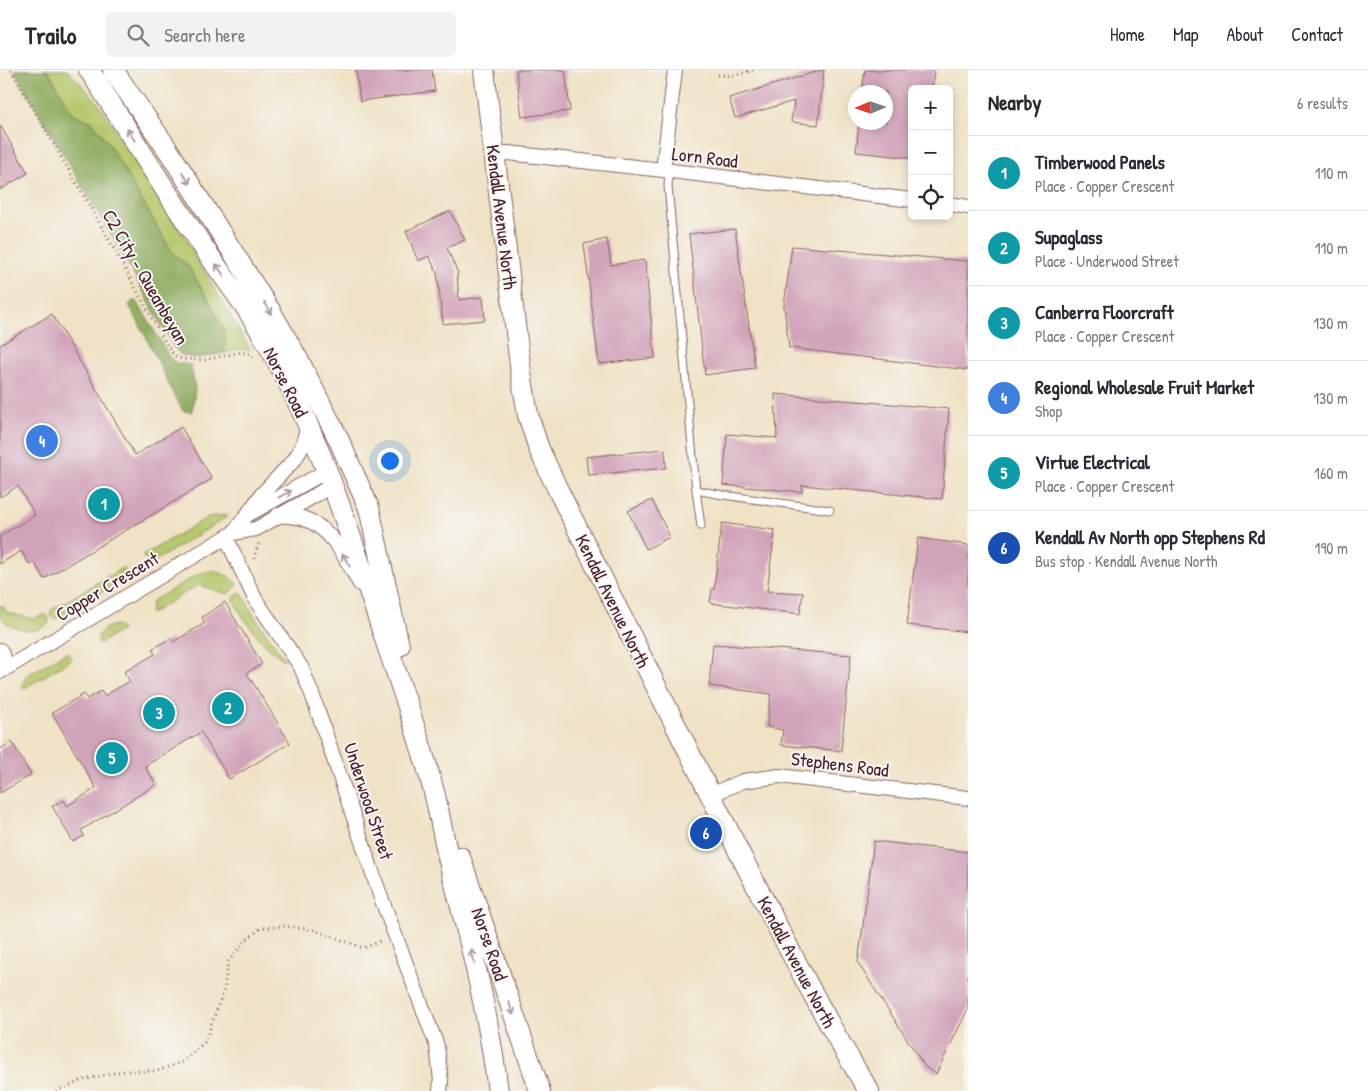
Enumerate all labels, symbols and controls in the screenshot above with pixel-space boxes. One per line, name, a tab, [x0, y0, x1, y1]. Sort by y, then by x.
search box	[106, 12, 456, 57]
text: Trailo	[25, 19, 76, 51]
icon: search	[124, 21, 152, 49]
text: Search here	[164, 22, 246, 48]
text: Home	[1110, 22, 1145, 47]
text: Map	[1173, 22, 1198, 47]
text: About	[1226, 22, 1263, 47]
text: Contact	[1291, 22, 1343, 47]
north arrow	[848, 85, 893, 130]
map controls	[908, 85, 953, 220]
button: +	[908, 85, 953, 130]
text: Nearby	[988, 88, 1041, 117]
text: 6 results	[1297, 92, 1348, 114]
one-way arrow	[125, 128, 135, 142]
button: −	[908, 130, 953, 175]
street label: Lorn Road	[671, 140, 740, 174]
street label: Kendall Avenue North	[480, 143, 524, 291]
text: Timberwood Panels	[1035, 149, 1165, 175]
text: 1	[1001, 162, 1007, 184]
text: 110 m	[1315, 162, 1348, 184]
one-way arrow	[182, 171, 192, 185]
button: locate	[908, 175, 953, 220]
text: Place · Copper Crescent	[1035, 175, 1174, 197]
street label: C2 City - Queanbeyan	[97, 204, 195, 350]
text: Supaglass	[1035, 224, 1103, 250]
text: 2	[1000, 237, 1008, 259]
text: 110 m	[1315, 237, 1348, 259]
text: Place · Underwood Street	[1035, 250, 1179, 272]
one-way arrow	[215, 264, 225, 278]
text: Canberra Floorcraft	[1035, 299, 1174, 325]
one-way arrow	[264, 300, 274, 314]
text: 3	[1000, 312, 1008, 334]
text: 130 m	[1313, 312, 1348, 334]
text: Place · Copper Crescent	[1035, 325, 1174, 347]
street label: Norse Road	[257, 342, 315, 422]
text: Regional Wholesale Fruit Market	[1035, 374, 1254, 400]
text: 4	[1001, 387, 1007, 409]
text: 130 m	[1313, 387, 1348, 409]
text: Shop	[1035, 400, 1062, 422]
pin: 4	[26, 422, 58, 460]
your location	[377, 448, 403, 474]
text: Virtue Electrical	[1035, 449, 1150, 475]
text: 5	[1001, 462, 1007, 484]
text: 160 m	[1314, 462, 1348, 484]
text: Place · Copper Crescent	[1035, 475, 1174, 497]
pin: 1	[88, 485, 120, 523]
one-way arrow	[277, 489, 292, 499]
text: Kendall Av North opp Stephens Rd	[1035, 524, 1265, 550]
street label: Kendall Avenue North	[569, 530, 657, 672]
text: 6	[1001, 537, 1007, 559]
text: 190 m	[1315, 537, 1348, 559]
street label: Copper Crescent	[50, 545, 164, 627]
text: Bus stop · Kendall Avenue North	[1035, 550, 1218, 572]
one-way arrow	[341, 552, 351, 567]
pin: 2	[212, 689, 244, 727]
pin: 3	[143, 694, 175, 732]
pin: 5	[96, 739, 128, 777]
street label: Underwood Street	[338, 739, 400, 863]
street label: Stephens Road	[790, 745, 891, 783]
pin: 6	[690, 814, 722, 852]
street label: Kendall Avenue North	[751, 892, 843, 1032]
street label: Norse Road	[465, 904, 515, 984]
one-way arrow	[468, 950, 477, 966]
one-way arrow	[507, 1000, 517, 1016]

